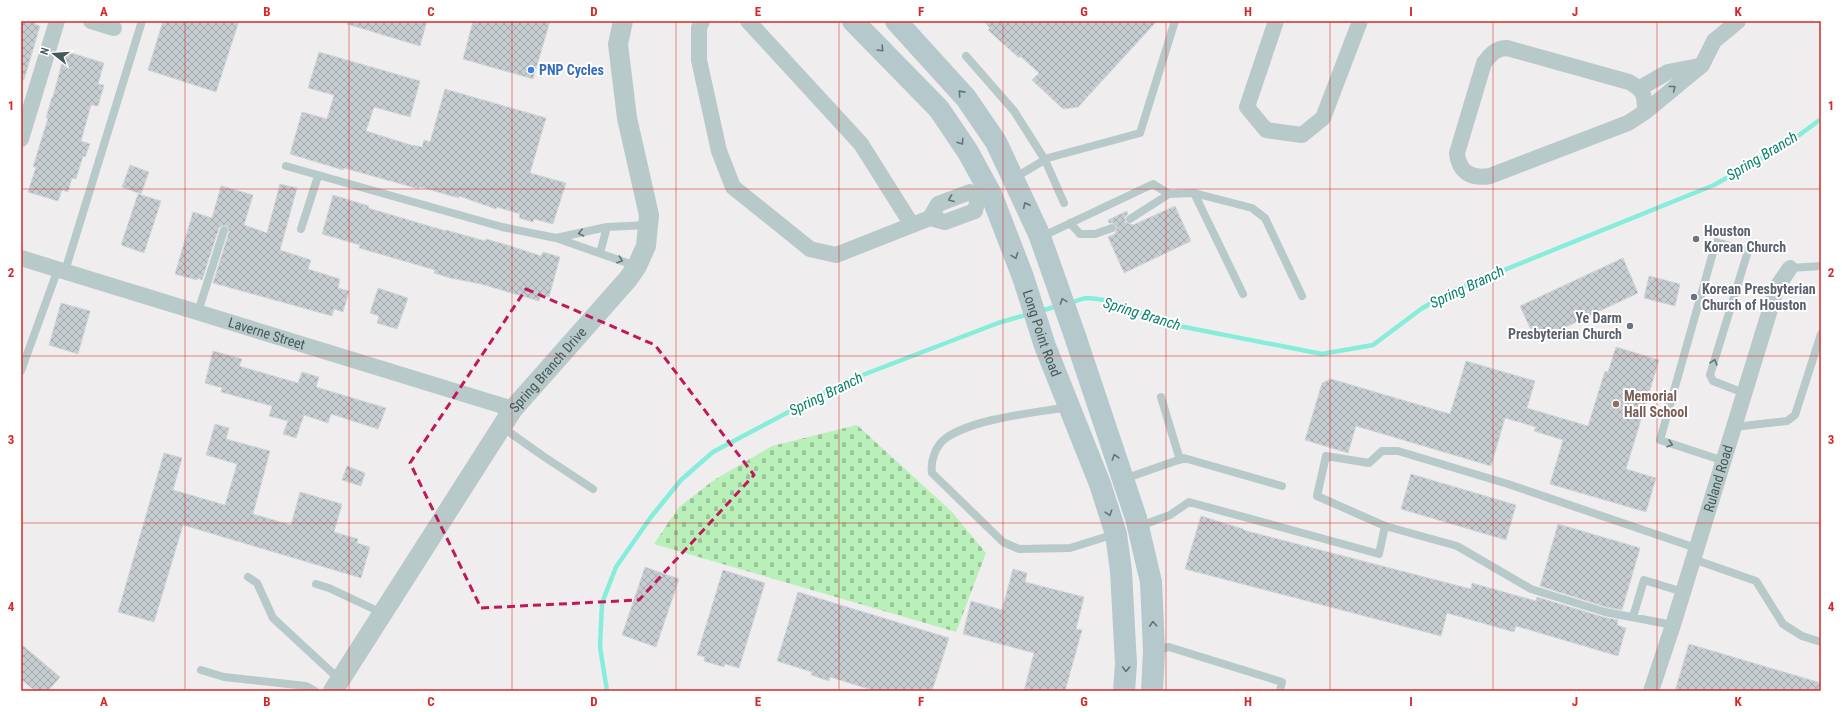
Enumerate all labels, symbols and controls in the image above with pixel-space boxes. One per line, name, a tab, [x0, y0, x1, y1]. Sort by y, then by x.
text: A	[100, 4, 108, 19]
text: B	[263, 4, 271, 19]
text: C	[427, 4, 435, 19]
text: D	[590, 4, 598, 19]
text: E	[755, 4, 762, 19]
text: F	[918, 4, 924, 19]
text: G	[1080, 4, 1088, 19]
text: H	[1244, 4, 1252, 19]
text: I	[1409, 4, 1413, 19]
text: J	[1572, 4, 1578, 19]
text: K	[1734, 4, 1742, 19]
north arrow	[34, 34, 74, 74]
one-way arrow	[876, 44, 883, 52]
text: N	[38, 46, 52, 56]
place label: PNP Cycles	[539, 62, 604, 78]
marker: PNP Cycles	[526, 65, 536, 75]
one-way arrow	[1669, 86, 1676, 93]
one-way arrow	[958, 90, 966, 98]
text: 1	[8, 98, 14, 113]
text: 1	[1828, 98, 1834, 113]
water label: Spring Branch	[1723, 128, 1801, 184]
one-way arrow	[956, 137, 963, 144]
one-way arrow	[948, 195, 955, 203]
one-way arrow	[1023, 202, 1031, 209]
place label: Houston Korean Church	[1704, 223, 1786, 255]
one-way arrow	[578, 228, 584, 236]
marker: Houston Korean Church	[1691, 234, 1701, 244]
one-way arrow	[1011, 253, 1019, 260]
one-way arrow	[616, 255, 623, 264]
water label: Spring Branch	[1427, 262, 1507, 312]
text: 2	[8, 265, 15, 280]
text: 2	[1828, 265, 1835, 280]
place label: Korean Presbyterian Church of Houston	[1702, 281, 1816, 313]
street label: Long Point Road	[1020, 288, 1064, 379]
marker: Korean Presbyterian Church of Houston	[1689, 292, 1699, 302]
water label: Spring Branch	[1101, 294, 1183, 334]
one-way arrow	[1059, 298, 1068, 305]
place label: Ye Darm Presbyterian Church	[1508, 310, 1622, 342]
street label: Laverne Street	[226, 314, 307, 353]
marker: Ye Darm Presbyterian Church	[1625, 321, 1635, 331]
street label: Spring Branch Drive	[506, 324, 590, 416]
one-way arrow	[1709, 359, 1718, 366]
water label: Spring Branch	[786, 368, 866, 420]
place label: Memorial Hall School	[1624, 388, 1688, 420]
marker: Memorial Hall School	[1611, 399, 1621, 409]
text: 3	[8, 432, 14, 447]
text: 3	[1828, 432, 1834, 447]
one-way arrow	[1667, 439, 1674, 447]
street label: Ruland Road	[1700, 443, 1736, 514]
one-way arrow	[1112, 454, 1120, 461]
one-way arrow	[1104, 509, 1113, 516]
text: 4	[8, 599, 15, 614]
text: 4	[1828, 599, 1835, 614]
one-way arrow	[1149, 621, 1157, 627]
one-way arrow	[1121, 666, 1130, 672]
text: A	[100, 694, 108, 709]
text: B	[263, 694, 271, 709]
text: C	[427, 694, 435, 709]
text: D	[590, 694, 598, 709]
text: E	[755, 694, 762, 709]
text: F	[918, 694, 924, 709]
text: G	[1080, 694, 1088, 709]
text: H	[1244, 694, 1252, 709]
text: I	[1409, 694, 1413, 709]
text: J	[1572, 694, 1578, 709]
text: K	[1734, 694, 1742, 709]

